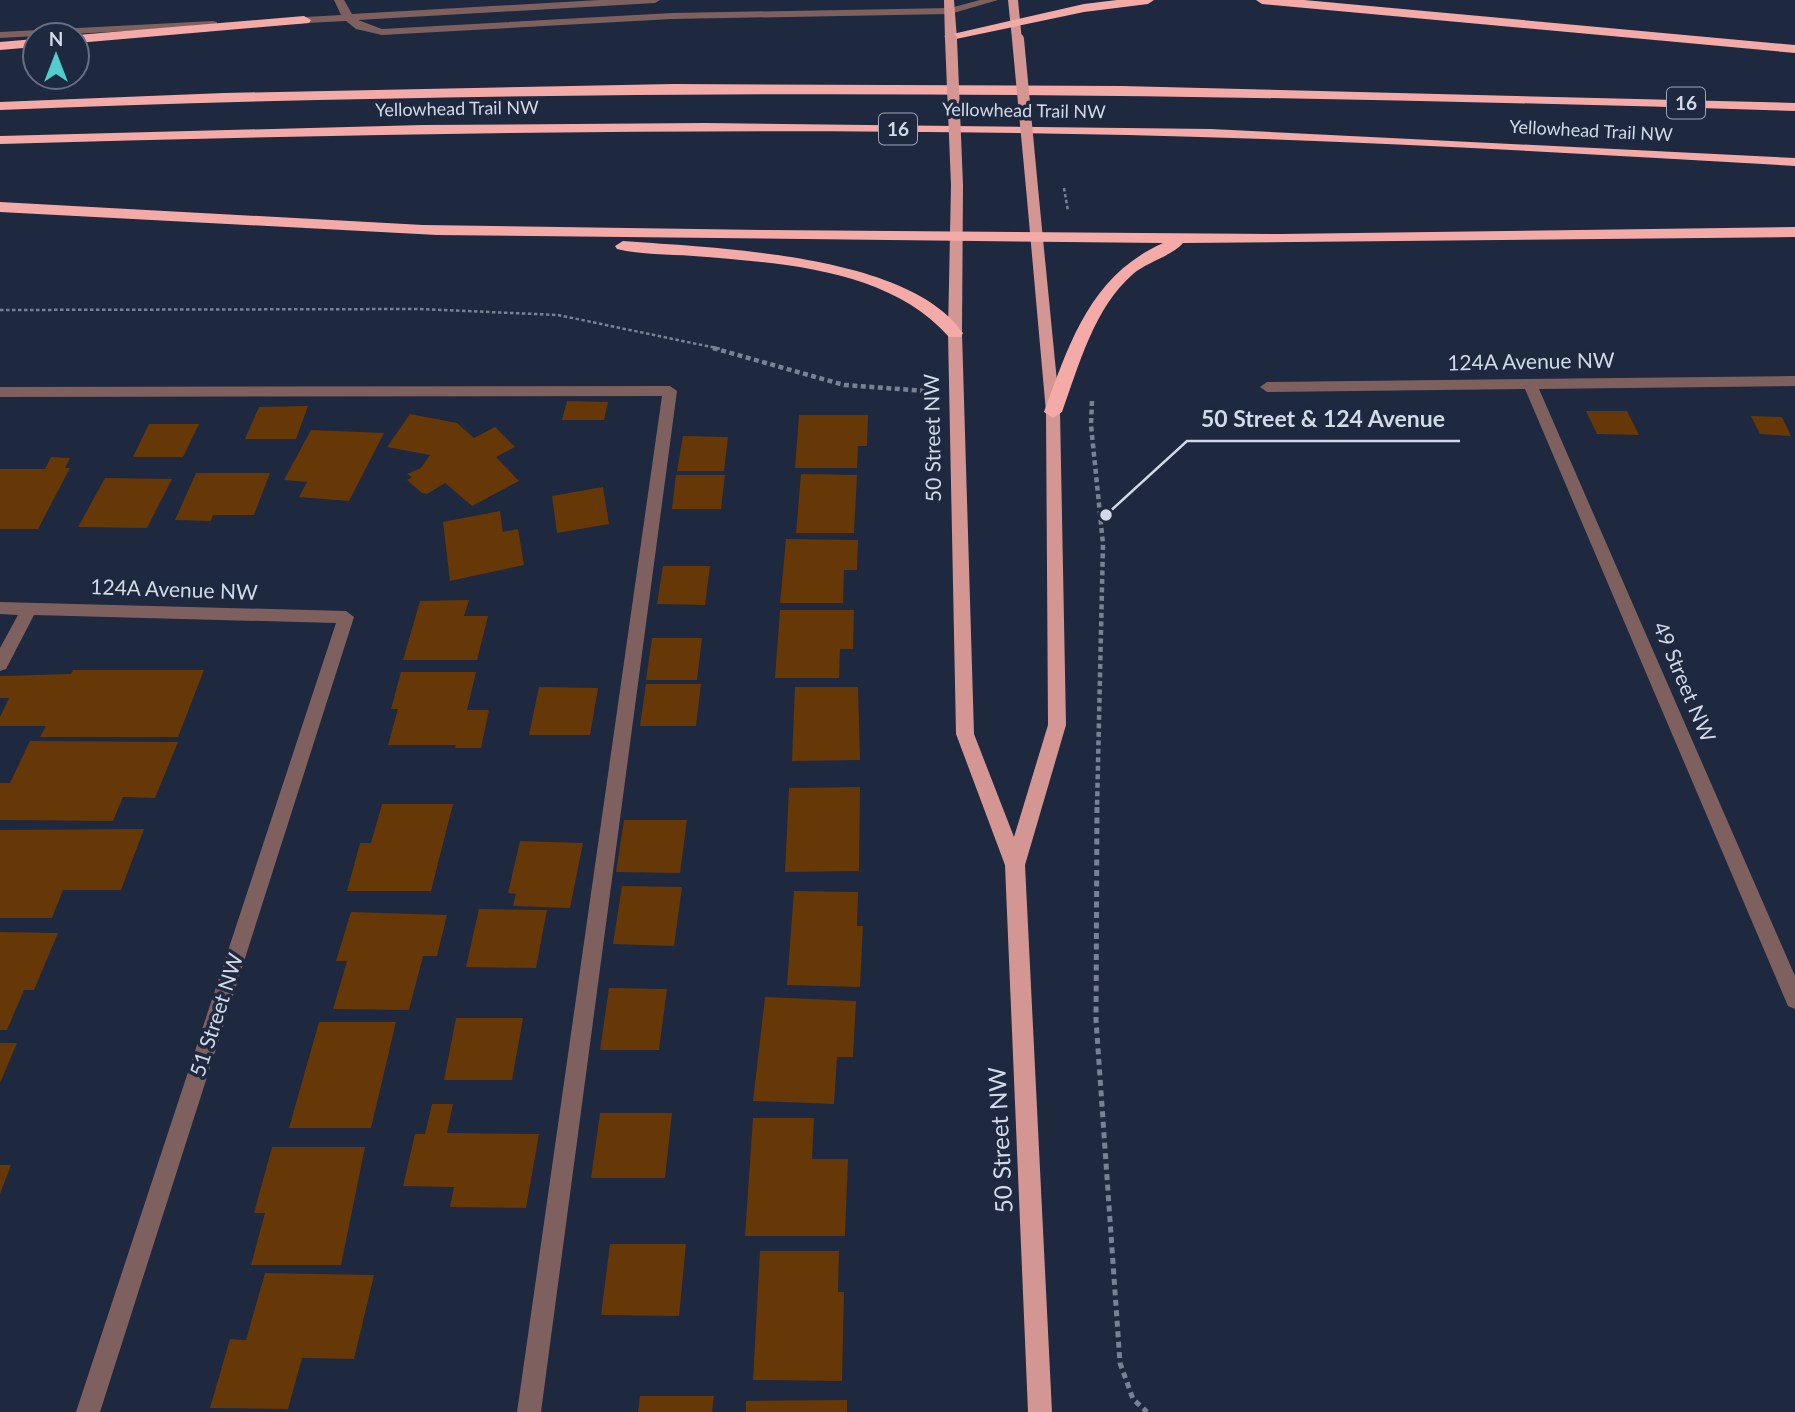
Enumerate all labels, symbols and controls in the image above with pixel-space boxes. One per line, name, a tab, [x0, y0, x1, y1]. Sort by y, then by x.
north arrow	[21, 21, 91, 91]
text: N	[49, 27, 63, 50]
road number: 16	[1667, 88, 1705, 118]
street label: Yellowhead Trail NW	[375, 96, 539, 120]
street label: Yellowhead Trail NW	[942, 98, 1106, 122]
road number: 16	[879, 113, 917, 144]
street label: Yellowhead Trail NW	[1509, 115, 1674, 145]
street label: 124A Avenue NW	[1447, 347, 1615, 374]
street label: 50 Street NW	[918, 373, 945, 502]
callout: 50 Street & 124 Avenue	[1187, 397, 1460, 441]
text: 50 Street & 124 Avenue	[1201, 404, 1445, 432]
street label: 124A Avenue NW	[90, 573, 258, 604]
street label: 49 Street NW	[1649, 618, 1722, 746]
street label: 51 Street NW	[184, 949, 247, 1079]
street label: 50 Street NW	[981, 1066, 1018, 1214]

